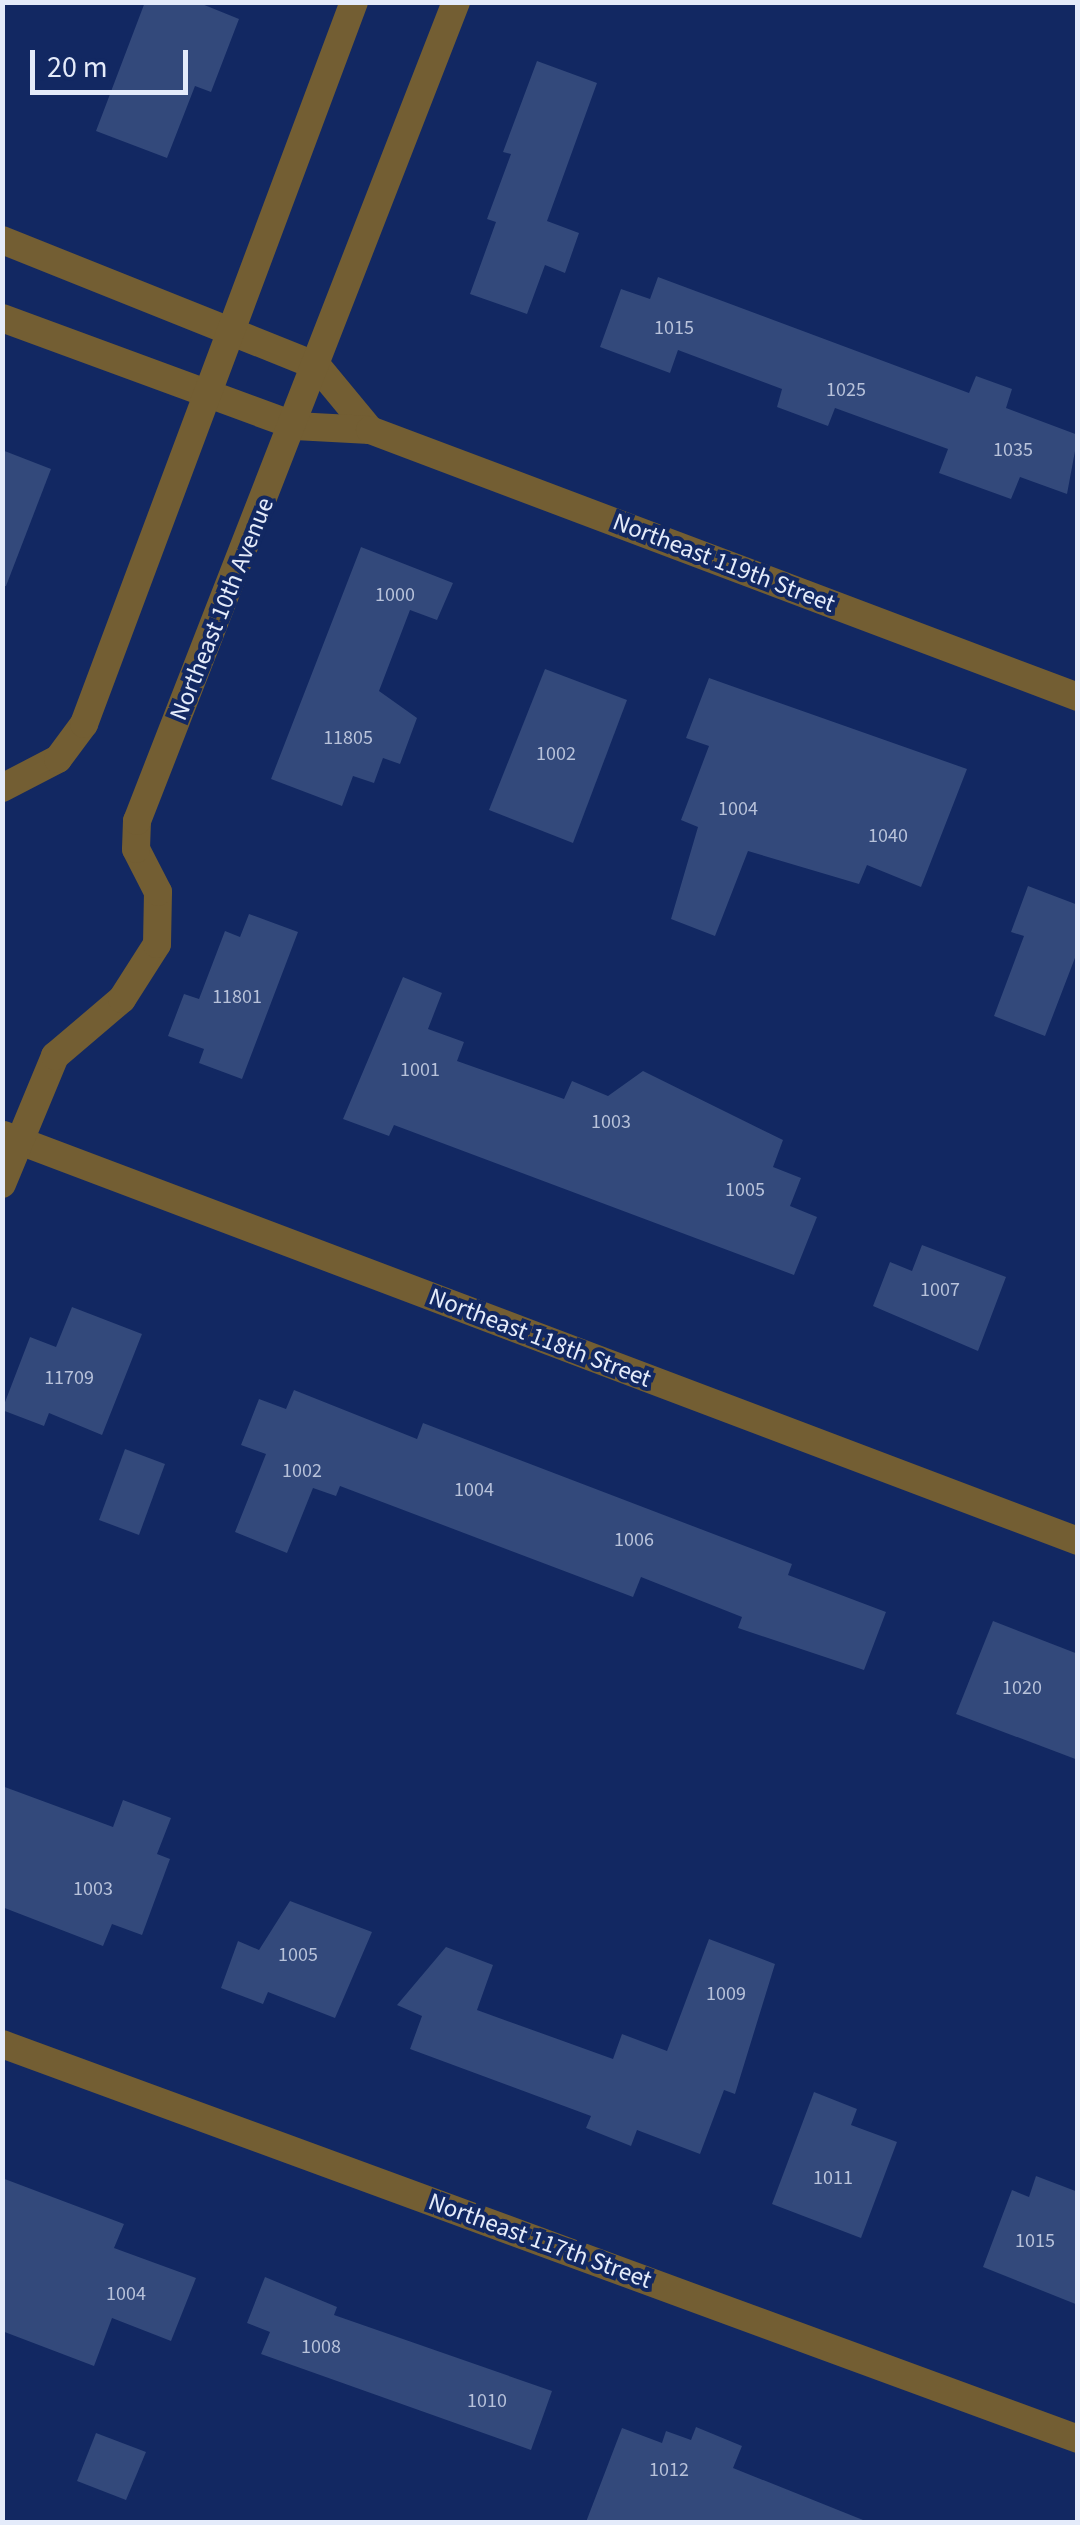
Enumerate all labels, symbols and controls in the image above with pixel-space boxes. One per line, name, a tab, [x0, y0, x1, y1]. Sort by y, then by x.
scale bar	[35, 30, 192, 92]
text: 20 m	[47, 46, 108, 89]
house number: 1015	[654, 316, 694, 340]
house number: 1025	[826, 378, 866, 402]
house number: 1035	[993, 438, 1033, 462]
street label: Northeast 10th Avenue	[164, 493, 280, 725]
street label: Northeast 119th Street	[609, 507, 839, 619]
house number: 1000	[375, 583, 415, 607]
house number: 11805	[323, 726, 373, 750]
house number: 1002	[536, 742, 576, 766]
house number: 1004	[718, 797, 758, 821]
house number: 1040	[868, 824, 908, 848]
house number: 11801	[212, 985, 262, 1009]
house number: 1001	[400, 1058, 440, 1082]
house number: 1003	[591, 1110, 631, 1134]
house number: 1005	[725, 1178, 765, 1202]
house number: 1007	[920, 1278, 960, 1302]
street label: Northeast 118th Street	[425, 1282, 655, 1394]
house number: 11709	[44, 1366, 94, 1390]
house number: 1002	[282, 1459, 322, 1483]
house number: 1004	[454, 1478, 494, 1502]
house number: 1006	[614, 1528, 654, 1552]
house number: 1020	[1002, 1676, 1042, 1700]
house number: 1003	[73, 1877, 113, 1901]
house number: 1005	[278, 1943, 318, 1967]
house number: 1009	[706, 1982, 746, 2006]
house number: 1011	[813, 2166, 853, 2190]
street label: Northeast 117th Street	[424, 2187, 656, 2295]
house number: 1015	[1015, 2229, 1055, 2253]
house number: 1004	[106, 2282, 146, 2306]
house number: 1008	[301, 2335, 341, 2359]
house number: 1010	[467, 2389, 507, 2413]
house number: 1012	[649, 2458, 689, 2482]

